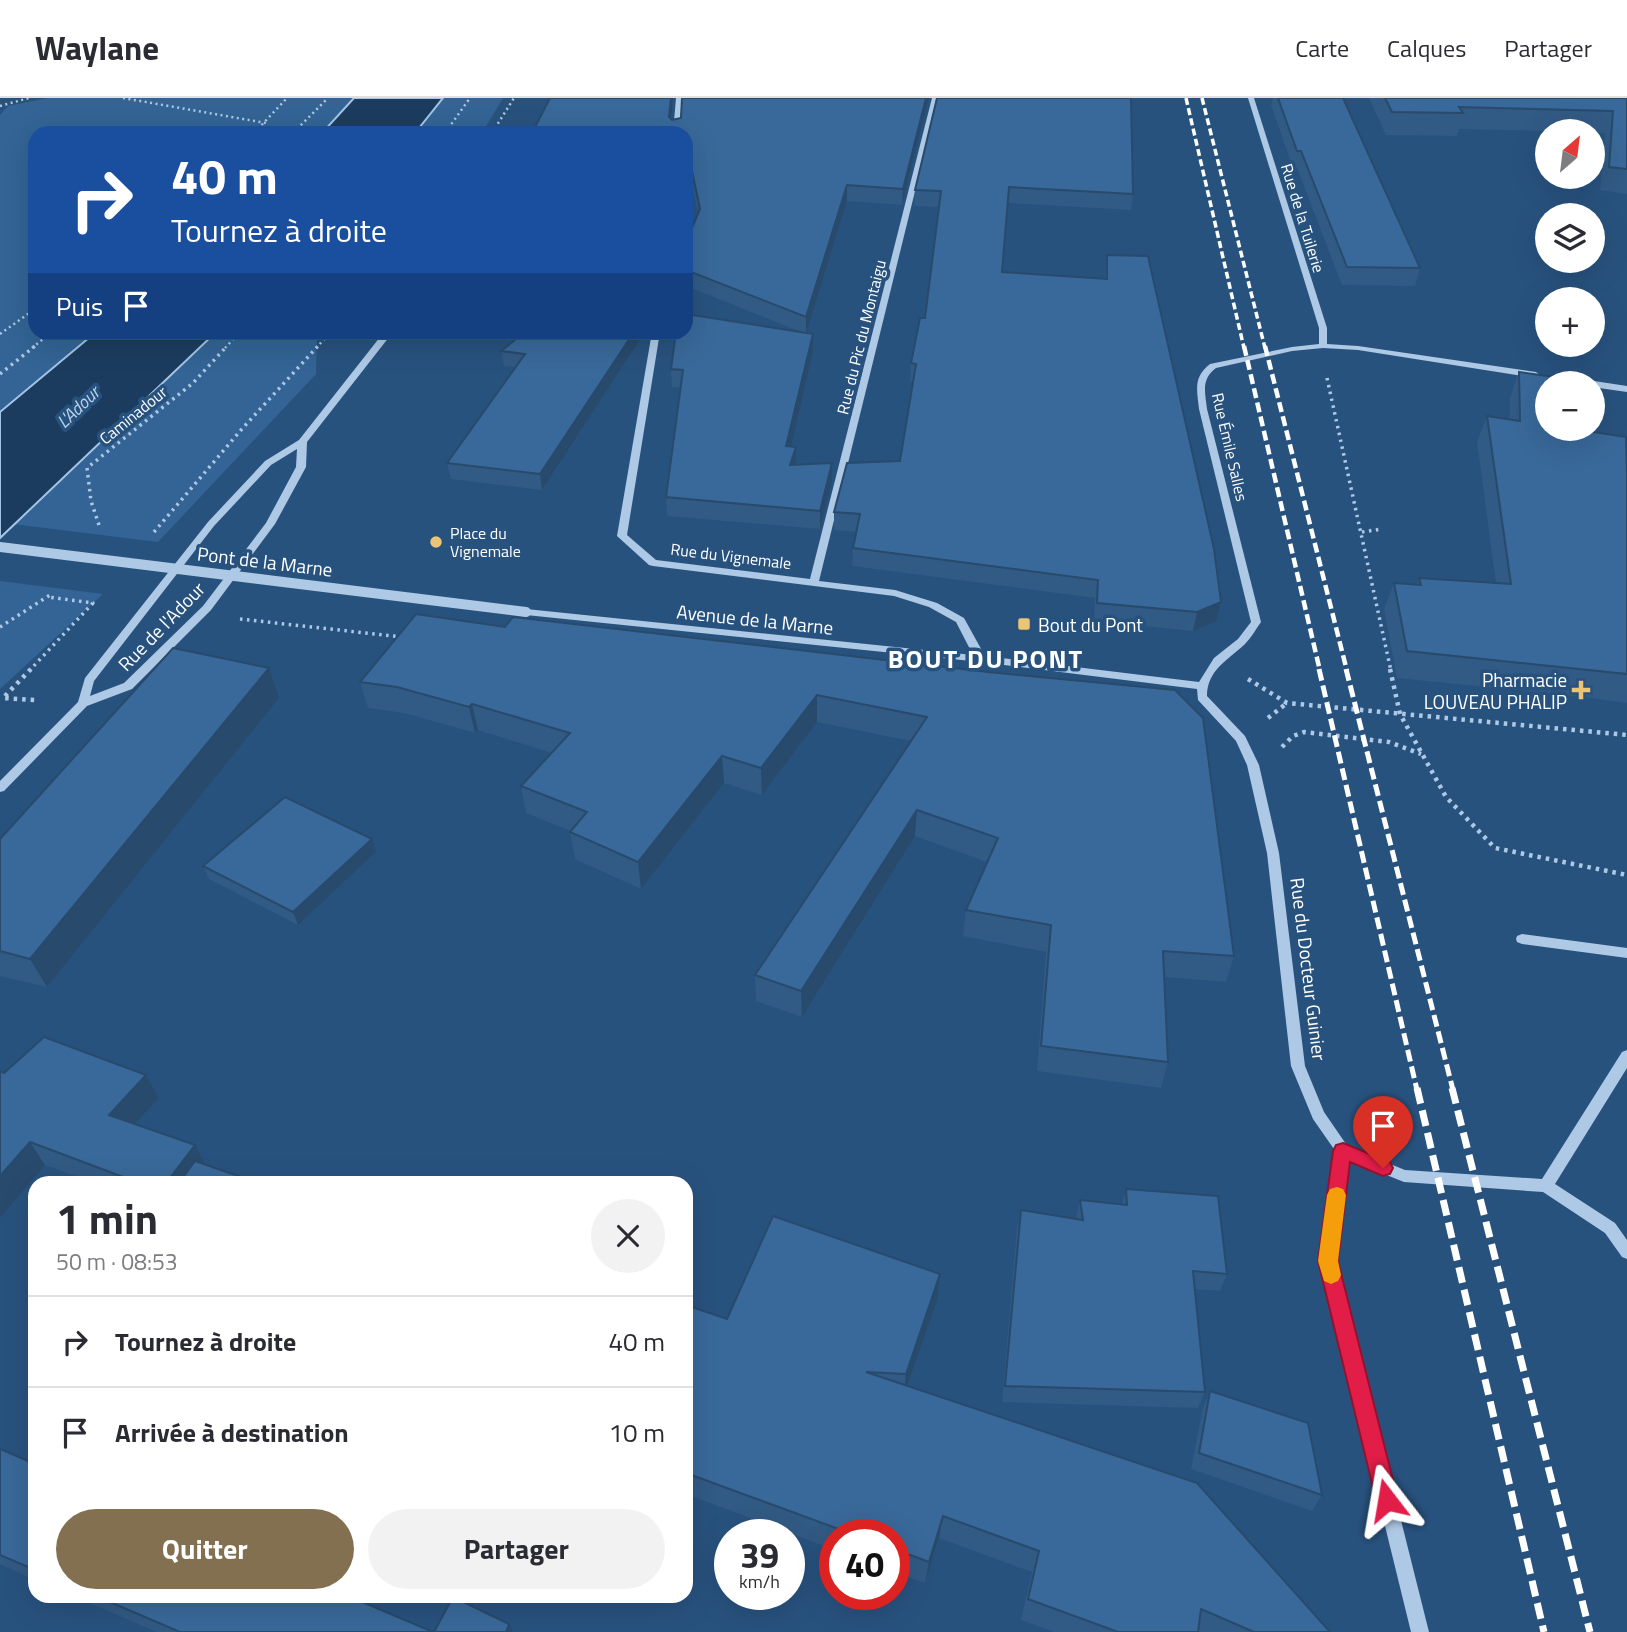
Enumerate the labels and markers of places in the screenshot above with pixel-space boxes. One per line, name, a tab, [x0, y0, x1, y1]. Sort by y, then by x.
place label: Place du Vignemale	[450, 521, 521, 563]
marker: Place du Vignemale	[428, 534, 444, 550]
place label: Bout du Pont	[1038, 610, 1143, 639]
marker: Bout du Pont	[1016, 616, 1032, 632]
place label: Pharmacie LOUVEAU PHALIP	[1424, 665, 1567, 716]
marker: Pharmacie LOUVEAU PHALIP	[1573, 682, 1589, 698]
pin	[1353, 1096, 1413, 1168]

